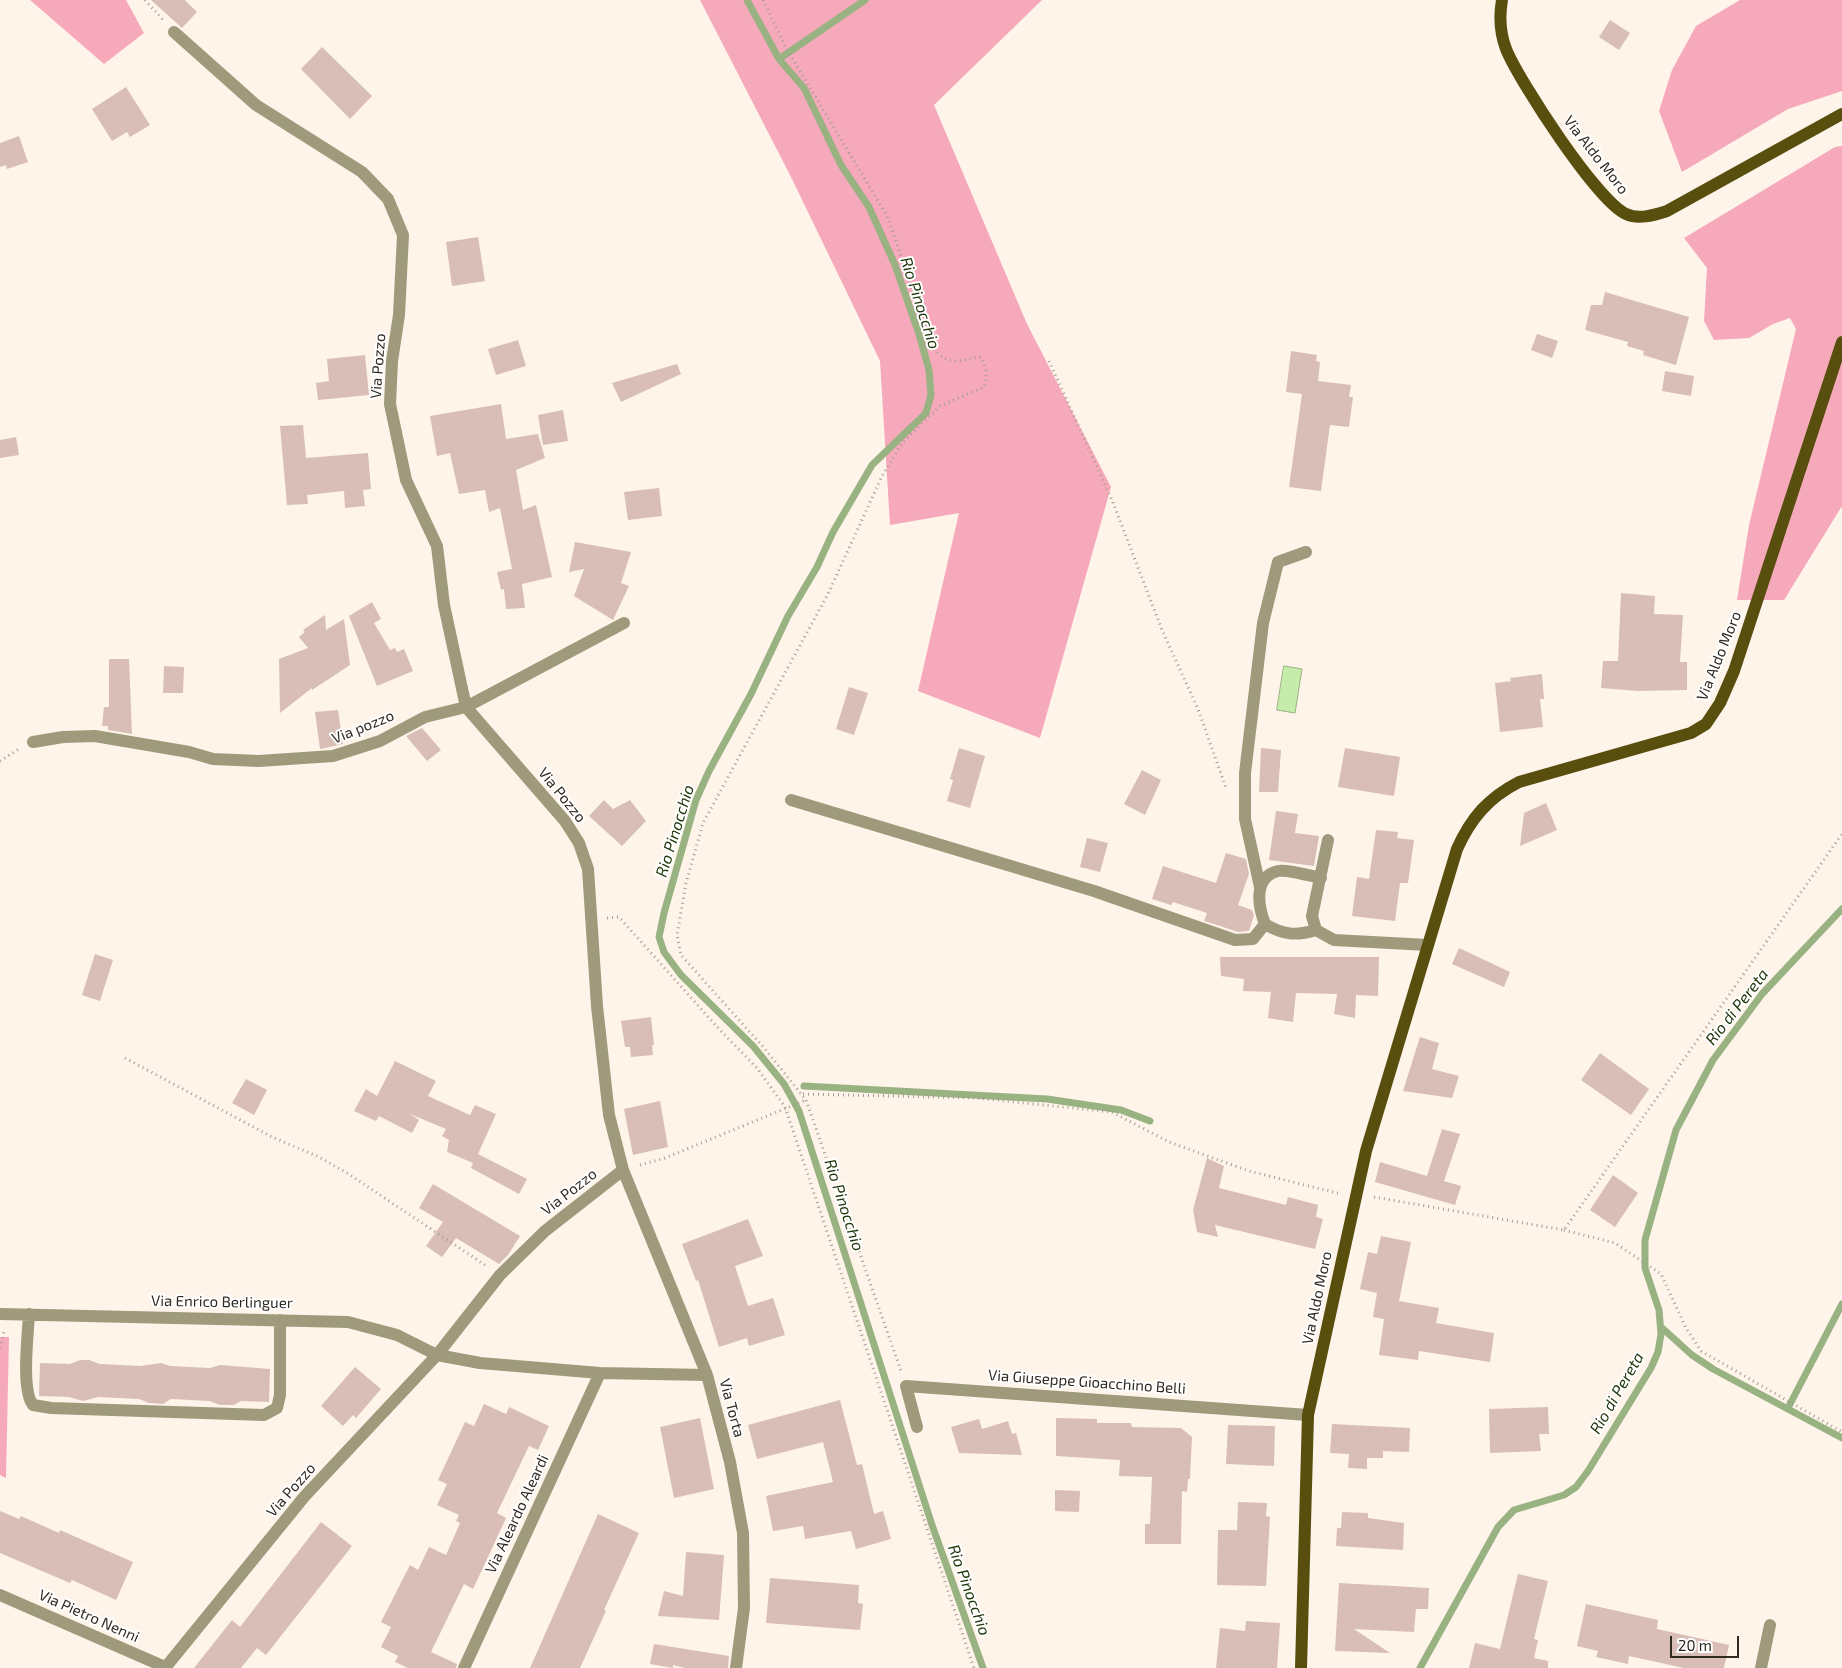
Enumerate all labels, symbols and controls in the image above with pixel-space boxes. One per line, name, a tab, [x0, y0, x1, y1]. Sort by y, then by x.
street label: Via Aldo Moro	[1560, 112, 1632, 198]
water label: Rio Pinocchio	[896, 255, 944, 351]
street label: Via Pozzo	[367, 333, 389, 399]
street label: Via Aldo Moro	[1693, 609, 1745, 703]
street label: Via pozzo	[329, 706, 397, 748]
street label: Via Pozzo	[534, 764, 590, 826]
water label: Rio Pinocchio	[652, 782, 698, 880]
water label: Rio di Pereta	[1701, 965, 1773, 1049]
water label: Rio Pinocchio	[820, 1157, 868, 1253]
street label: Via Pozzo	[538, 1165, 600, 1219]
street label: Via Aldo Moro	[1298, 1250, 1336, 1346]
street label: Via Enrico Berlinguer	[151, 1292, 293, 1312]
water label: Rio di Pereta	[1586, 1349, 1648, 1437]
street label: Via Giuseppe Gioacchino Belli	[988, 1366, 1186, 1398]
street label: Via Torta	[716, 1377, 748, 1439]
street label: Via Aleardo Aleardi	[482, 1452, 552, 1576]
street label: Via Pozzo	[263, 1459, 319, 1521]
water label: Rio Pinocchio	[944, 1542, 994, 1638]
street label: Via Pietro Nenni	[36, 1586, 142, 1646]
scale bar	[1672, 1626, 1741, 1658]
text: 20 m	[1678, 1636, 1712, 1654]

